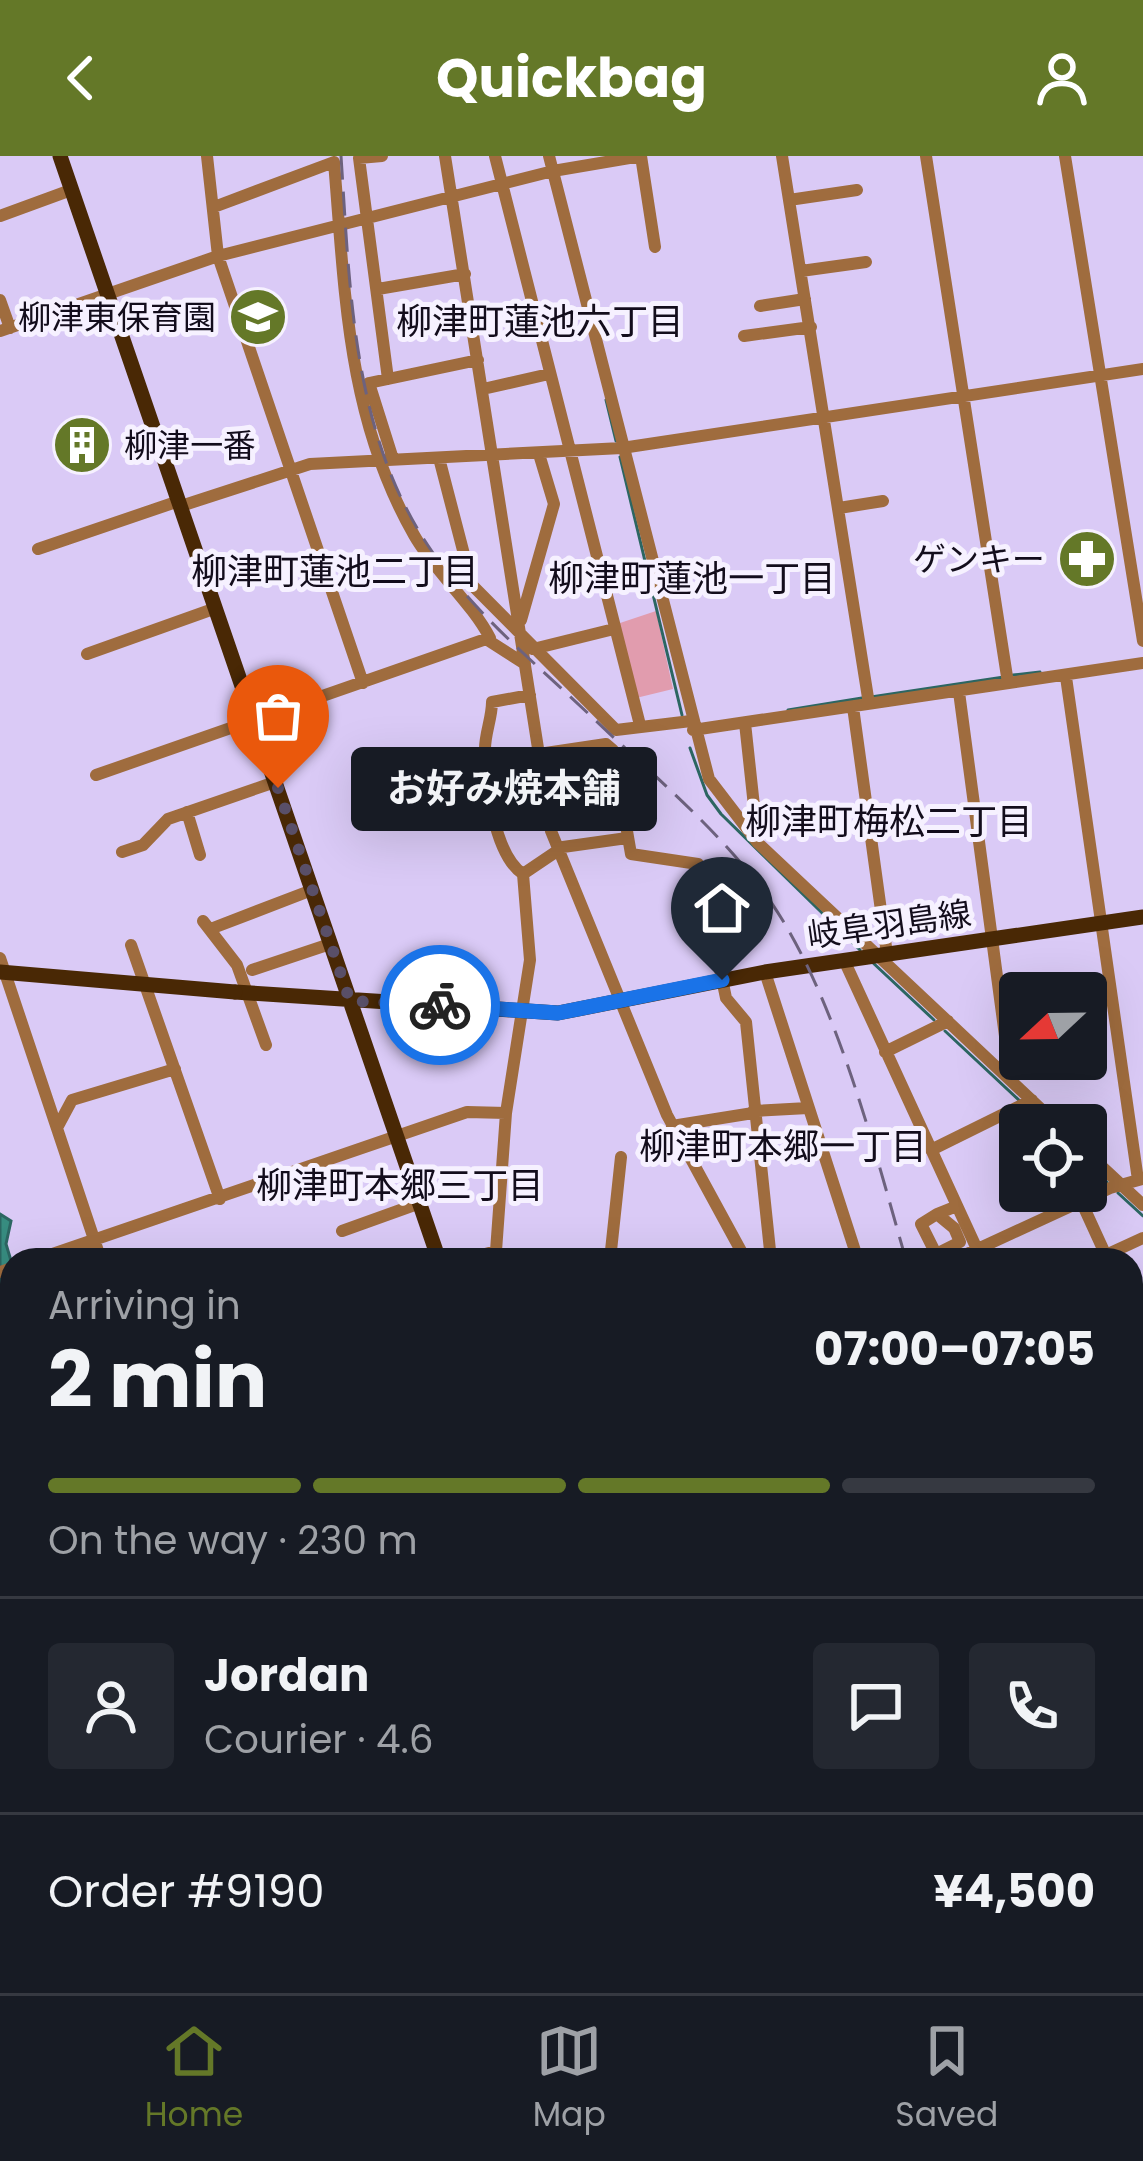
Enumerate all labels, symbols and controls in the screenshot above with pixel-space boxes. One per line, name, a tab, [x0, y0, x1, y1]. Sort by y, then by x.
text: Quickbag	[436, 40, 707, 116]
icon: back	[48, 45, 114, 111]
icon: person	[1029, 45, 1095, 111]
school or university icon: 柳津東保育園	[227, 286, 289, 348]
place label: 柳津東保育園	[18, 294, 216, 341]
district label: 柳津町蓮池六丁目	[396, 296, 684, 347]
building icon: 柳津一番	[51, 414, 113, 476]
place label: 柳津一番	[124, 422, 256, 469]
pharmacy icon: ゲンキー	[1056, 528, 1118, 590]
place label: ゲンキー	[913, 536, 1045, 583]
district label: 柳津町蓮池二丁目	[191, 546, 479, 597]
district label: 柳津町蓮池一丁目	[548, 553, 836, 604]
pin	[227, 665, 329, 788]
icon: bag	[245, 683, 311, 749]
callout: お好み焼本舗	[350, 746, 656, 830]
text: お好み焼本舗	[387, 761, 621, 816]
district label: 柳津町梅松二丁目	[745, 796, 1033, 847]
pin	[671, 857, 773, 980]
icon: home	[689, 875, 755, 941]
street label: 岐阜羽島線	[804, 890, 974, 959]
courier	[380, 945, 500, 1065]
icon: bike	[407, 972, 473, 1038]
north arrow	[999, 972, 1107, 1080]
map controls	[999, 972, 1107, 1212]
button: locate	[999, 1104, 1107, 1212]
district label: 柳津町本郷一丁目	[639, 1121, 927, 1172]
district label: 柳津町本郷三丁目	[256, 1160, 544, 1211]
text: Arriving in	[48, 1278, 241, 1333]
text: 07:00–07:05	[814, 1318, 1095, 1381]
text: 2 min	[48, 1325, 267, 1434]
text: On the way · 230 m	[48, 1513, 418, 1568]
button: person	[48, 1643, 174, 1769]
button: chat	[813, 1643, 939, 1769]
button: phone	[969, 1643, 1095, 1769]
text: Jordan	[204, 1644, 369, 1707]
text: Courier · 4.6	[204, 1712, 433, 1767]
text: Order #9190	[48, 1860, 324, 1923]
text: ¥4,500	[933, 1860, 1095, 1923]
tab: Home	[145, 2018, 243, 2140]
tab: Map	[533, 2018, 606, 2140]
tab: Saved	[895, 2018, 998, 2140]

